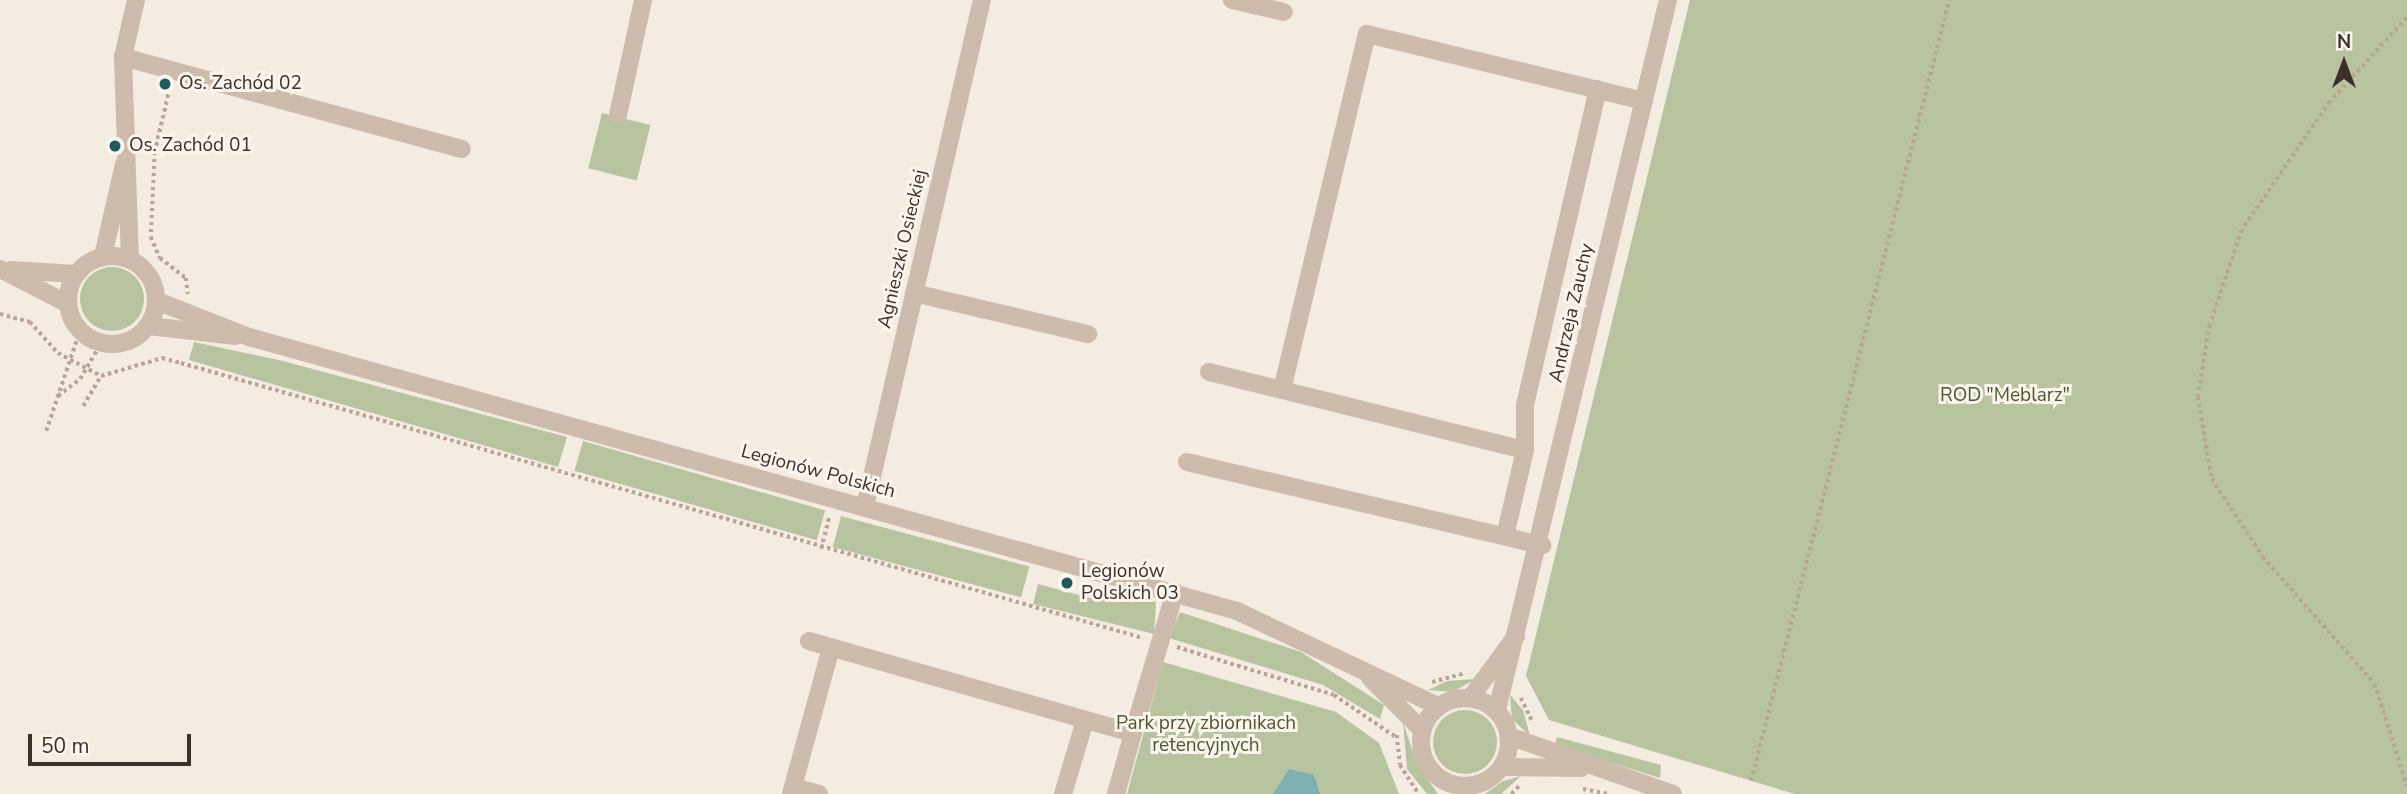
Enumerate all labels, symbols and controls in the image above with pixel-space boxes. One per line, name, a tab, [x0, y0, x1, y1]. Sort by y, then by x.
north arrow	[2309, 28, 2379, 98]
text: N	[2337, 29, 2351, 55]
place label: Os. Zachód 02	[179, 73, 302, 95]
marker: Os. Zachód 02	[157, 76, 173, 92]
place label: Os. Zachód 01	[129, 135, 252, 157]
marker: Os. Zachód 01	[107, 138, 123, 154]
street label: Agnieszki Osieckiej	[874, 167, 932, 331]
street label: Andrzeja Zauchy	[1545, 241, 1599, 385]
park label: ROD "Meblarz"	[1940, 385, 2070, 407]
street label: Legionów Polskich	[738, 440, 898, 504]
place label: Legionów Polskich 03	[1081, 561, 1179, 605]
marker: Legionów Polskich 03	[1059, 575, 1075, 591]
park label: Park przy zbiornikach retencyjnych	[1116, 713, 1296, 757]
scale bar	[32, 720, 194, 764]
text: 50 m	[41, 732, 90, 760]

